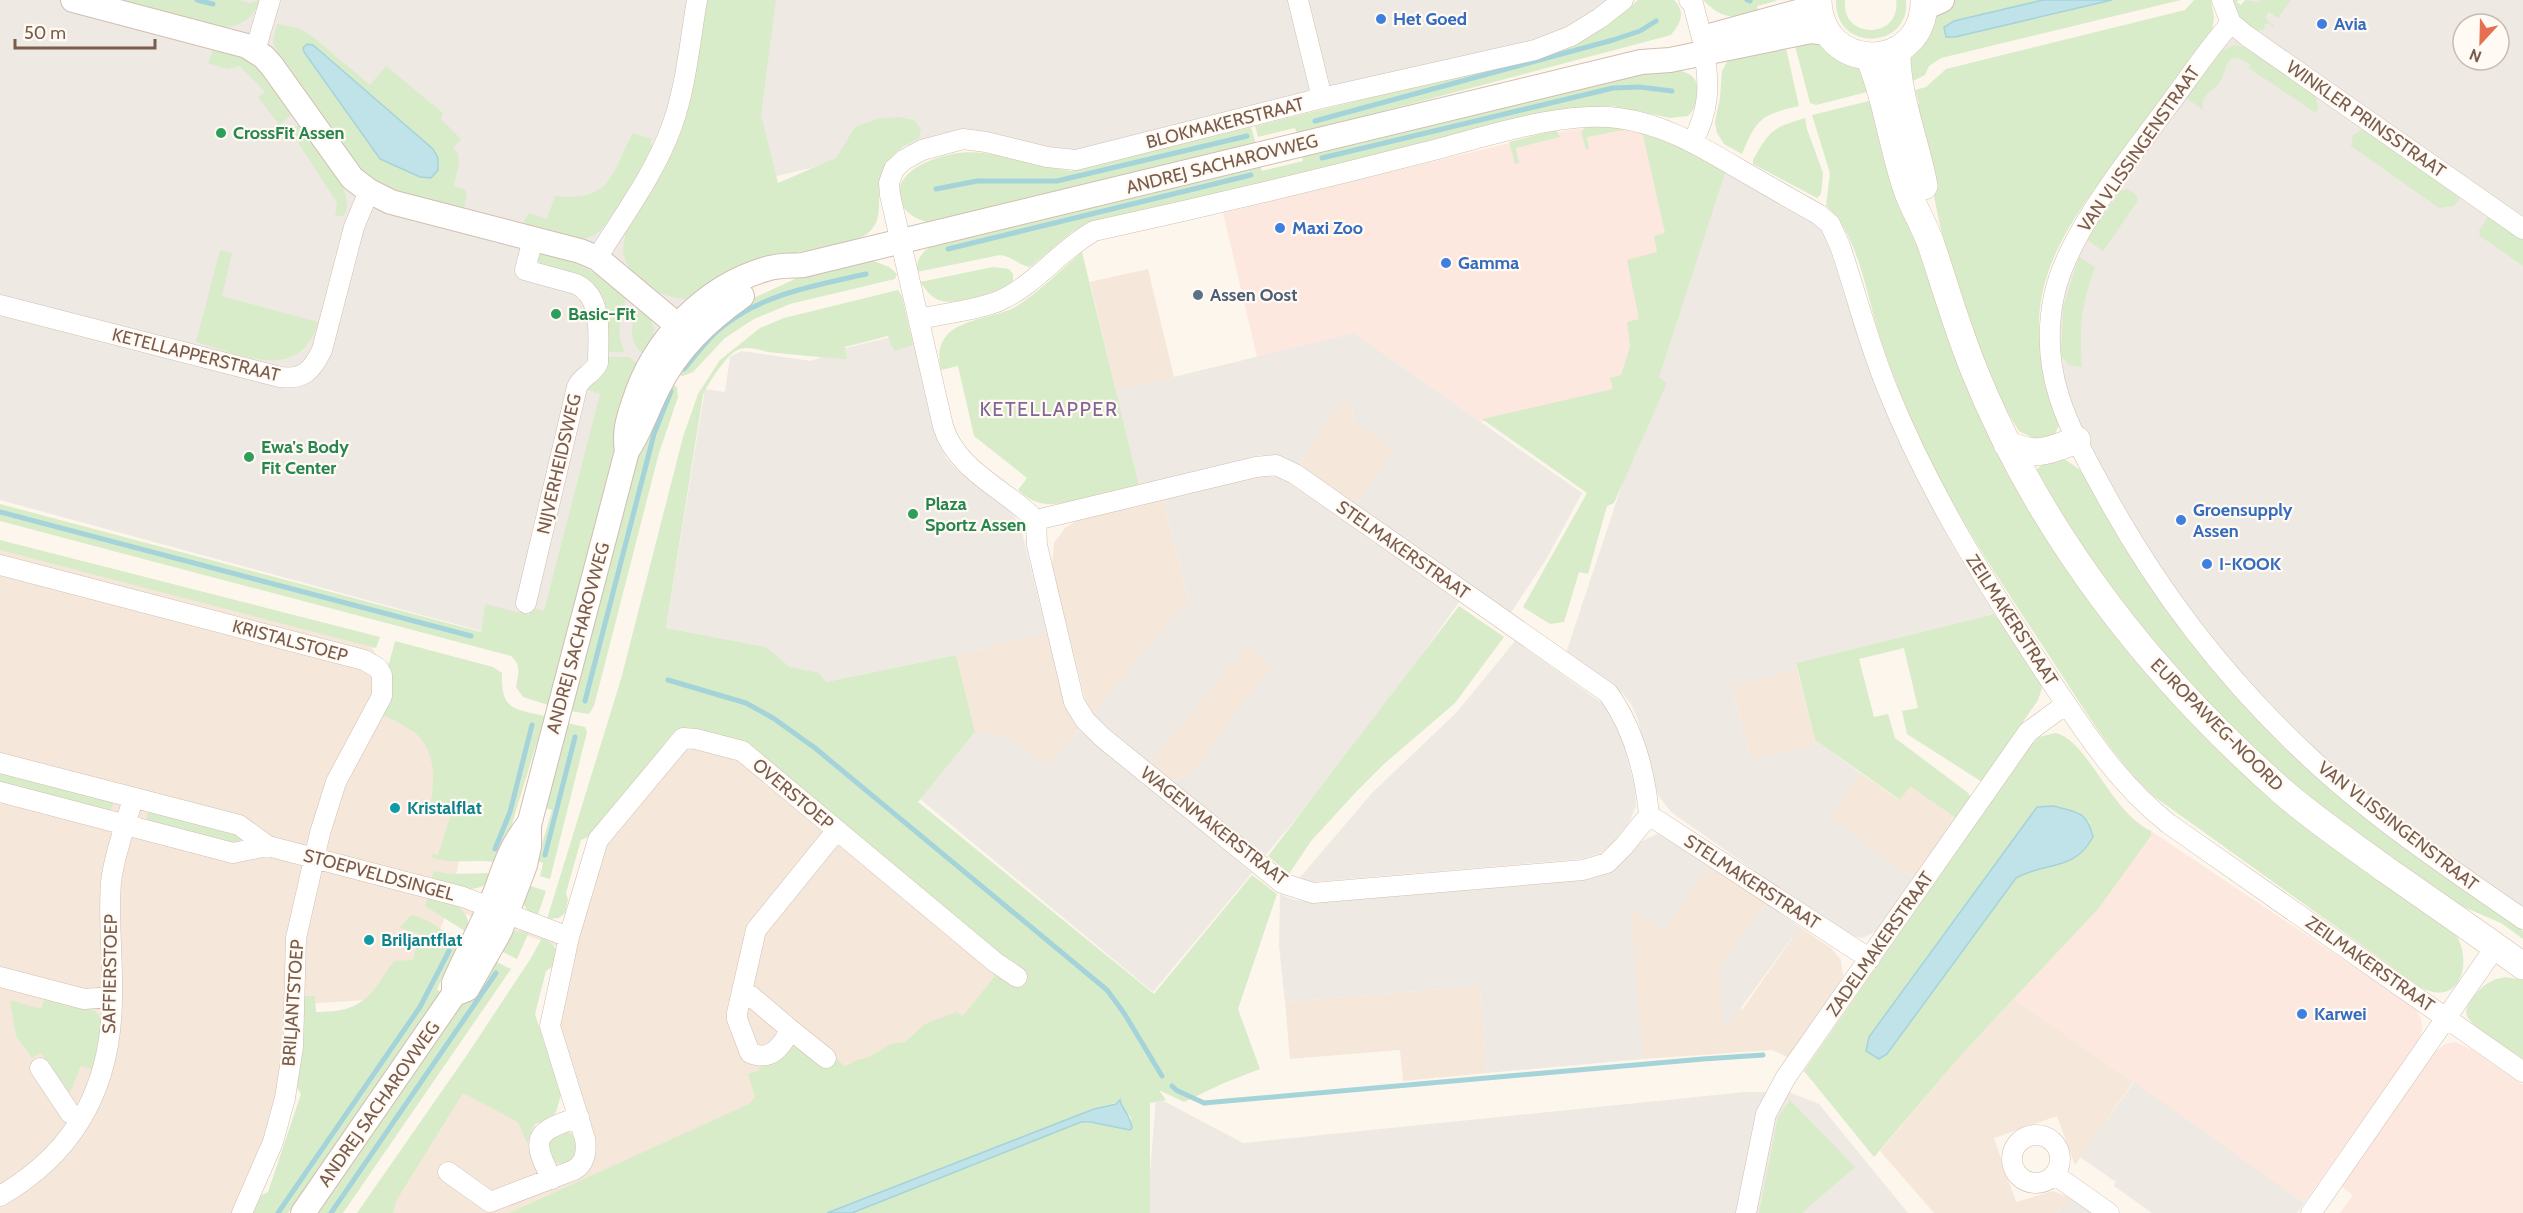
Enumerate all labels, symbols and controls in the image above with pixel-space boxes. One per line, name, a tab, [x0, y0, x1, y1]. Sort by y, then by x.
place label: Het Goed	[1393, 8, 1467, 30]
scale bar	[15, 12, 154, 50]
marker: Het Goed	[1374, 12, 1388, 26]
north arrow	[2451, 12, 2511, 72]
place label: Avia	[2334, 13, 2367, 35]
marker: Avia	[2315, 17, 2329, 31]
text: 50 m	[24, 22, 66, 44]
text: N	[2467, 45, 2484, 66]
street label: WINKLER PRINSSTRAAT	[2282, 56, 2450, 182]
street label: VAN VLISSINGENSTRAAT	[2073, 62, 2205, 236]
street label: BLOKMAKERSTRAAT	[1144, 93, 1307, 153]
place label: CrossFit Assen	[233, 122, 345, 144]
marker: CrossFit Assen	[214, 126, 228, 140]
street label: ANDREJ SACHAROVWEG	[1124, 129, 1320, 199]
place label: Maxi Zoo	[1292, 217, 1363, 239]
marker: Maxi Zoo	[1273, 221, 1287, 235]
place label: Gamma	[1458, 252, 1519, 274]
marker: Gamma	[1439, 256, 1453, 270]
place label: Assen Oost	[1210, 284, 1297, 306]
marker: Assen Oost	[1191, 288, 1205, 302]
place label: Basic-Fit	[568, 303, 636, 325]
marker: Basic-Fit	[549, 307, 563, 321]
street label: KETELLAPPERSTRAAT	[110, 324, 283, 387]
street label: NIJVERHEIDSWEG	[532, 392, 586, 536]
district label: KETELLAPPER	[979, 397, 1119, 421]
place label: Ewa's Body Fit Center	[261, 436, 349, 479]
marker: Ewa's Body Fit Center	[242, 450, 256, 464]
place label: Plaza Sportz Assen	[925, 493, 1026, 536]
street label: STELMAKERSTRAAT	[1332, 496, 1474, 604]
place label: Groensupply Assen	[2193, 499, 2293, 542]
marker: Plaza Sportz Assen	[906, 507, 920, 521]
marker: Groensupply Assen	[2174, 513, 2188, 527]
street label: ANDREJ SACHAROVWEG	[542, 540, 614, 736]
street label: ZEILMAKERSTRAAT	[1961, 550, 2063, 690]
place label: I-KOOK	[2219, 553, 2282, 575]
marker: I-KOOK	[2200, 557, 2214, 571]
street label: KRISTALSTOEP	[230, 615, 350, 667]
street label: EUROPAWEG-NOORD	[2146, 654, 2288, 796]
street label: OVERSTOEP	[748, 754, 838, 834]
street label: VAN VLISSINGENSTRAAT	[2313, 757, 2483, 896]
street label: WAGENMAKERSTRAAT	[1136, 762, 1292, 890]
place label: Kristalflat	[407, 797, 482, 819]
marker: Kristalflat	[388, 801, 402, 815]
street label: STELMAKERSTRAAT	[1680, 830, 1824, 934]
street label: STOEPVELDSINGEL	[301, 844, 457, 906]
street label: ZADELMAKERSTRAAT	[1822, 867, 1938, 1021]
street label: ZEILMAKERSTRAAT	[2301, 911, 2439, 1017]
street label: SAFFIERSTOEP	[98, 914, 122, 1034]
place label: Briljantflat	[381, 929, 462, 951]
marker: Briljantflat	[362, 933, 376, 947]
street label: BRILJANTSTOEP	[278, 939, 308, 1067]
place label: Karwei	[2314, 1003, 2367, 1025]
marker: Karwei	[2295, 1007, 2309, 1021]
street label: ANDREJ SACHAROVWEG	[313, 1017, 445, 1191]

